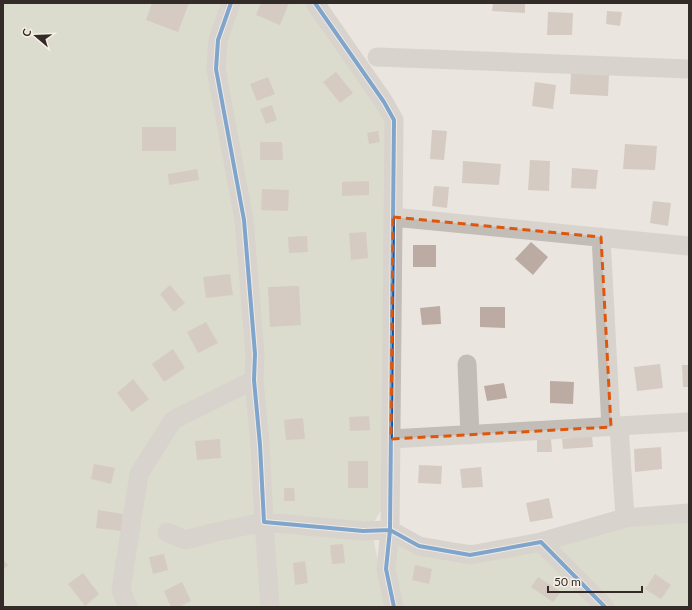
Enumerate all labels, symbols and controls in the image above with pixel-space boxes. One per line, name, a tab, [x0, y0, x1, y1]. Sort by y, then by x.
north arrow	[16, 16, 56, 56]
text: С	[19, 26, 34, 38]
scale bar	[548, 568, 642, 594]
text: 50 m	[554, 574, 581, 589]

